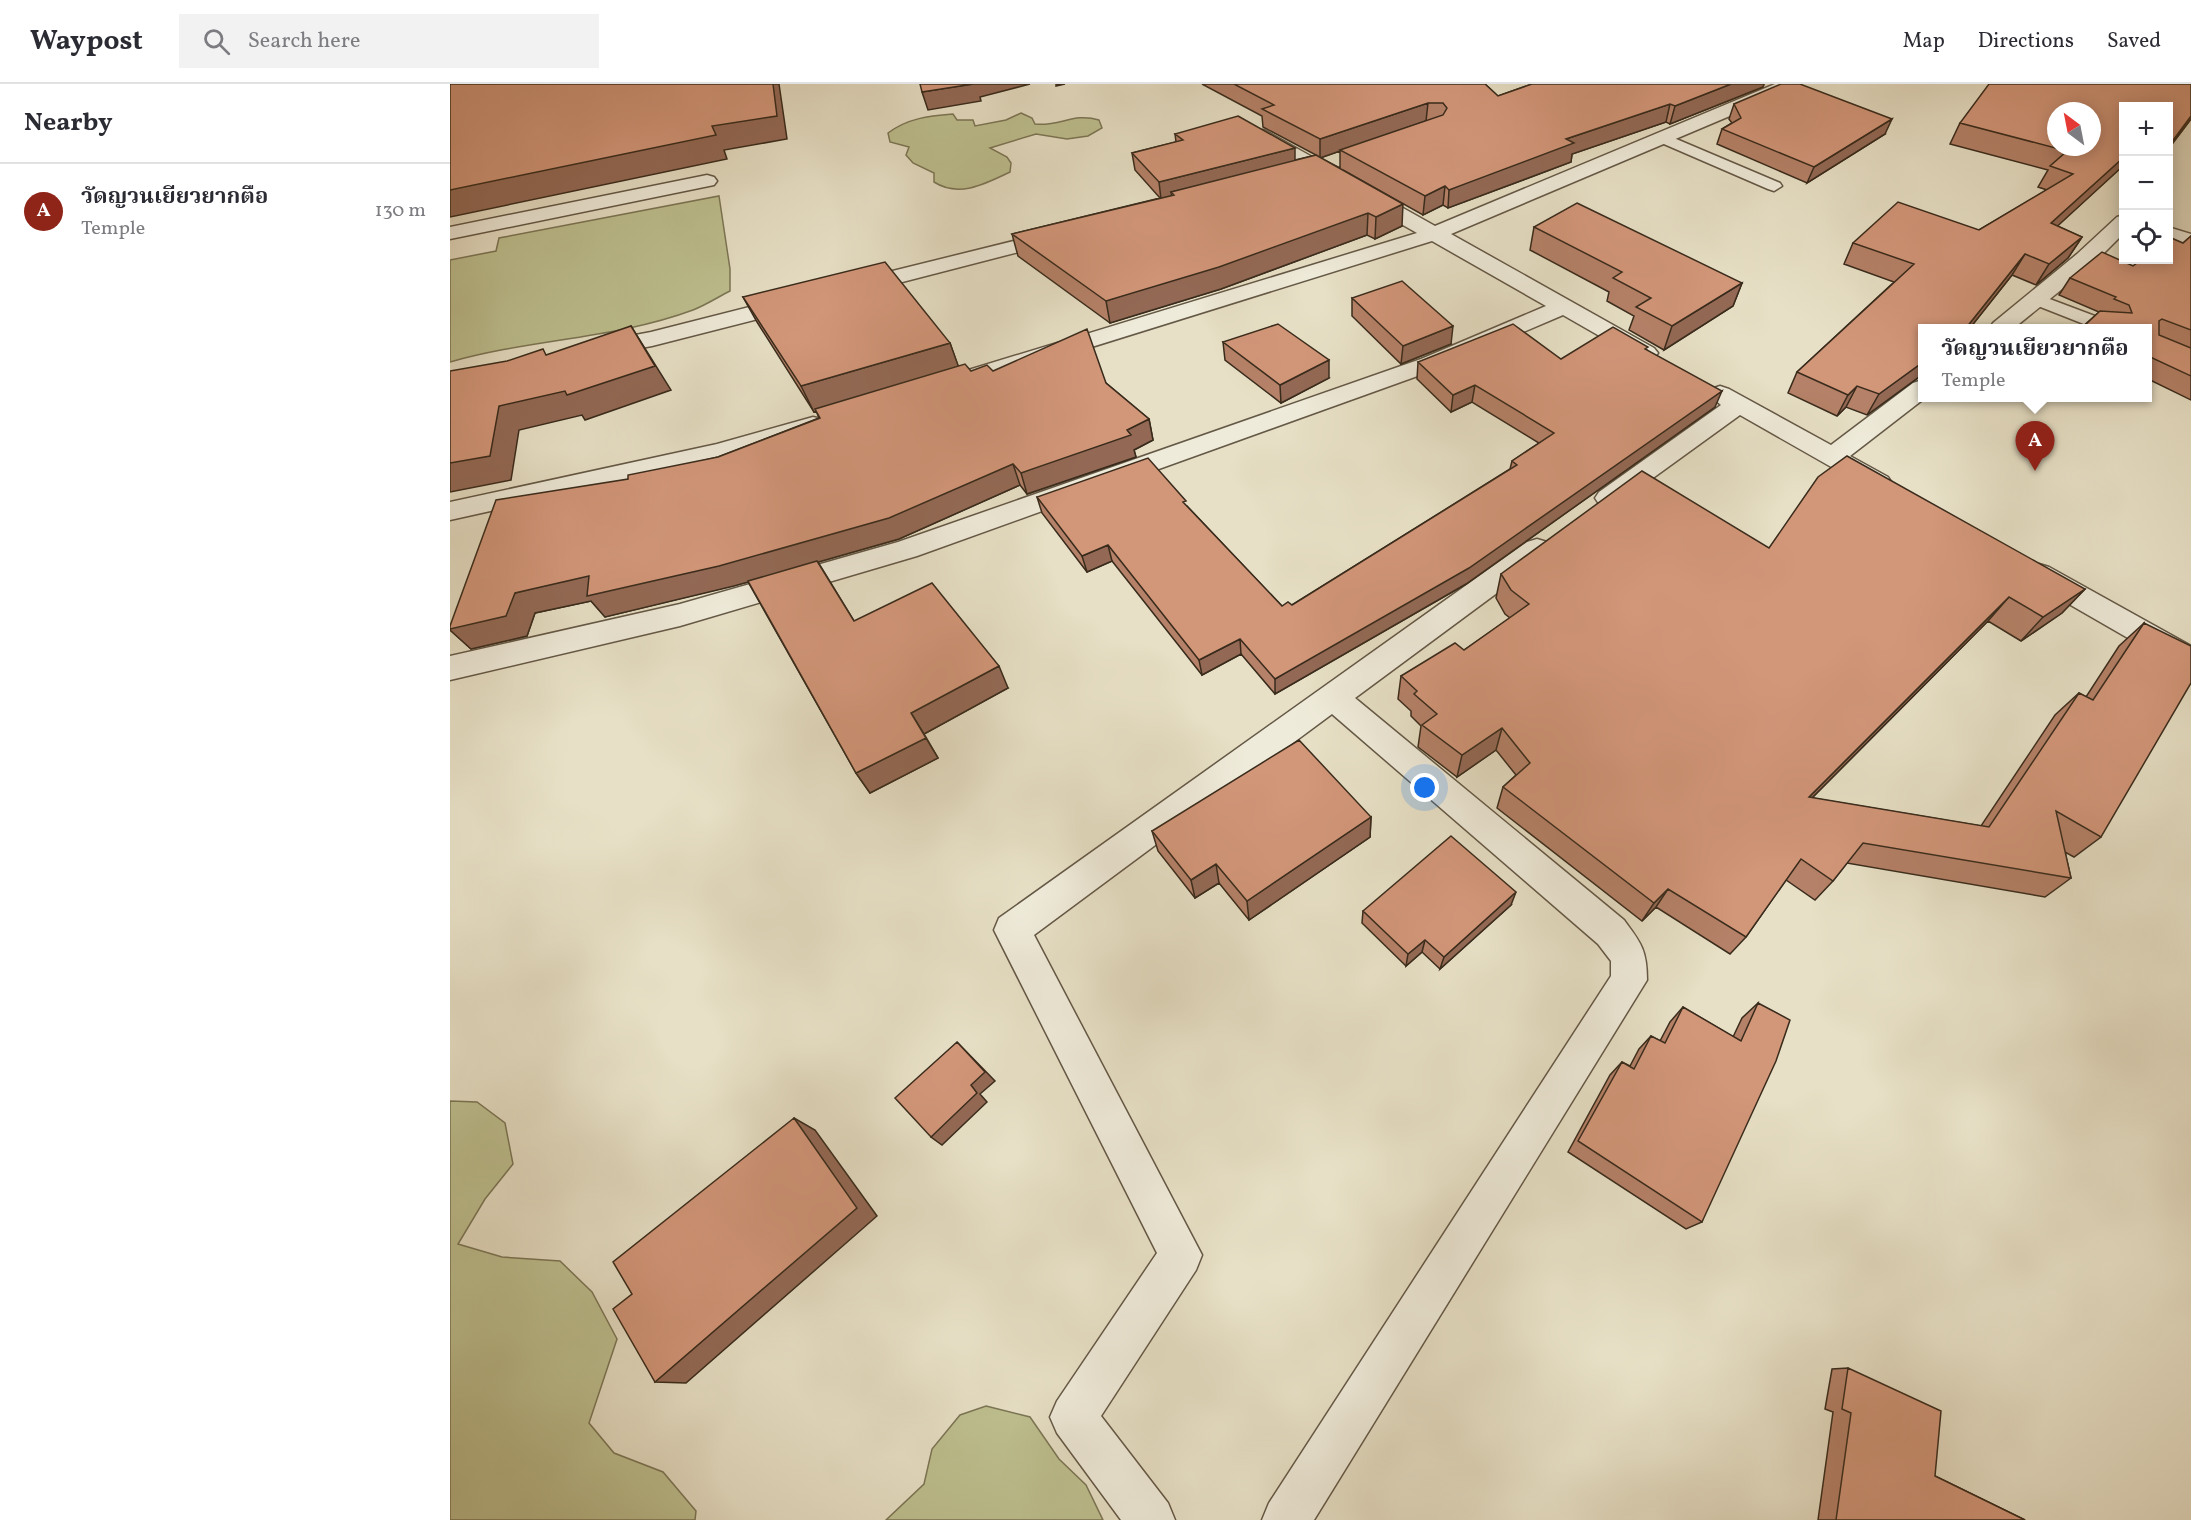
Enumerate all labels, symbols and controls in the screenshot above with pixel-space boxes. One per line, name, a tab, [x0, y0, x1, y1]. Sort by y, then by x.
search box	[179, 14, 599, 68]
text: Waypost	[30, 22, 143, 61]
icon: search	[200, 25, 233, 58]
text: Search here	[248, 26, 360, 57]
text: Map	[1903, 27, 1945, 56]
text: Directions	[1978, 27, 2074, 56]
text: Saved	[2107, 27, 2161, 56]
north arrow	[2047, 102, 2101, 156]
map controls	[2119, 102, 2173, 264]
button: +	[2119, 102, 2173, 156]
text: Nearby	[24, 105, 113, 141]
button: −	[2119, 156, 2173, 210]
text: วัดญวนเยียวยากตือ	[81, 182, 268, 213]
text: A	[36, 197, 51, 225]
text: 130 m	[375, 197, 426, 225]
button: locate	[2119, 210, 2173, 264]
text: Temple	[81, 215, 145, 243]
popup	[1918, 324, 2152, 402]
text: วัดญวนเยียวยากตือ	[1941, 334, 2129, 365]
text: Temple	[1941, 367, 2006, 395]
pin: A	[2016, 422, 2054, 471]
your location	[1410, 773, 1439, 802]

